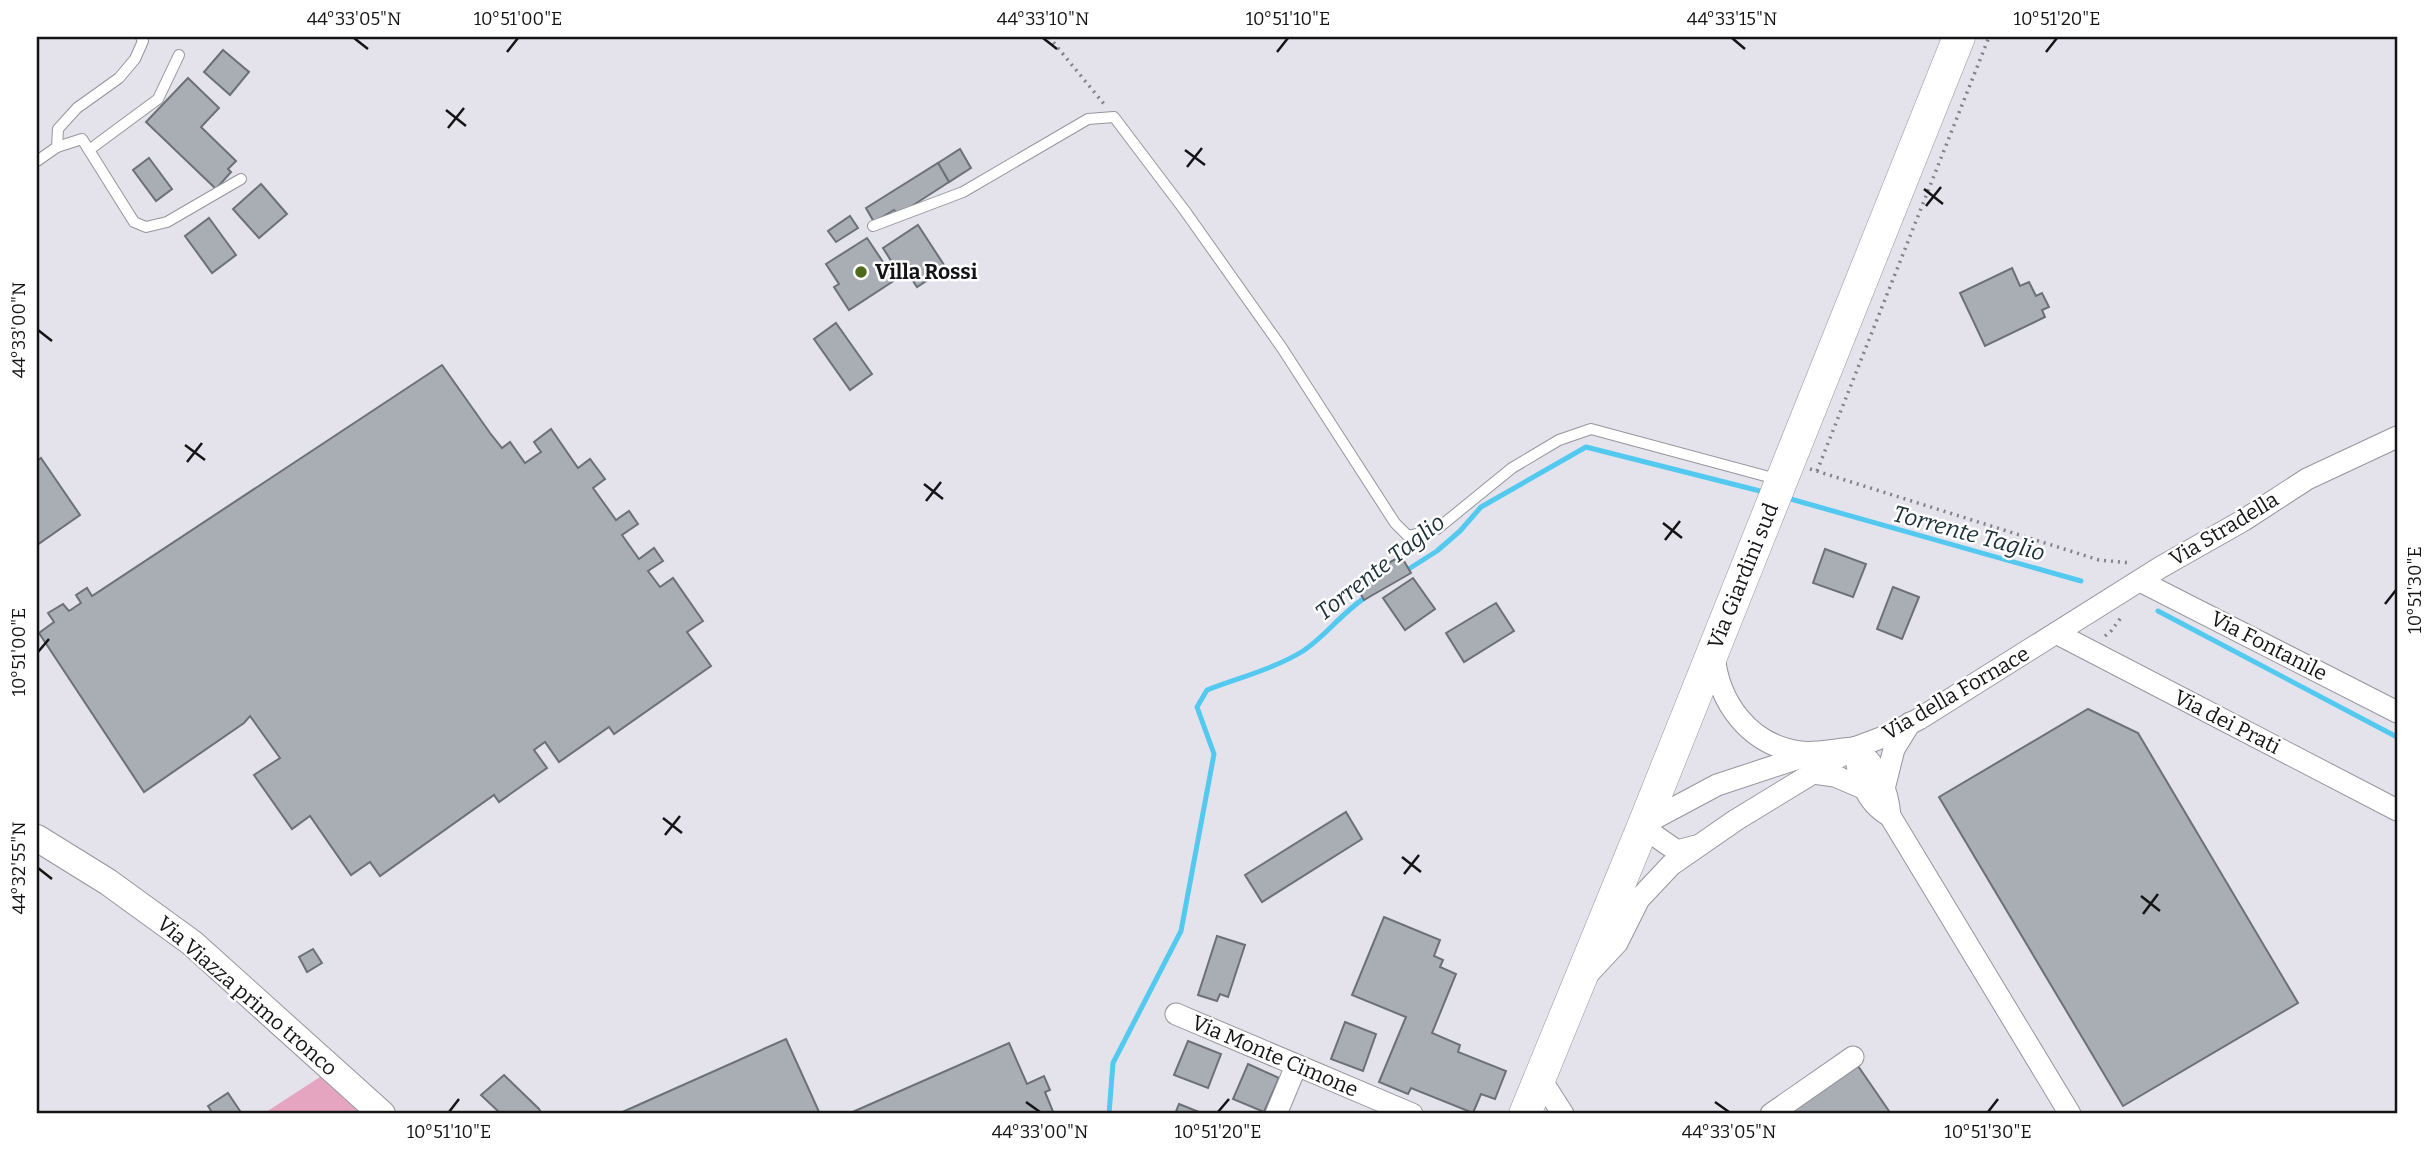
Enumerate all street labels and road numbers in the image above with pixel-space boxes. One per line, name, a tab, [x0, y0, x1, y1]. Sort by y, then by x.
street label: Via Stradella	[2165, 486, 2284, 572]
street label: Via Giardini sud	[1702, 499, 1784, 653]
street label: Via Fontanile	[2206, 605, 2332, 687]
street label: Via della Fornace	[1878, 640, 2034, 746]
street label: Via dei Prati	[2169, 684, 2285, 760]
street label: Via Viazza primo tronco	[151, 911, 343, 1081]
street label: Via Monte Cimone	[1188, 1009, 1362, 1103]

